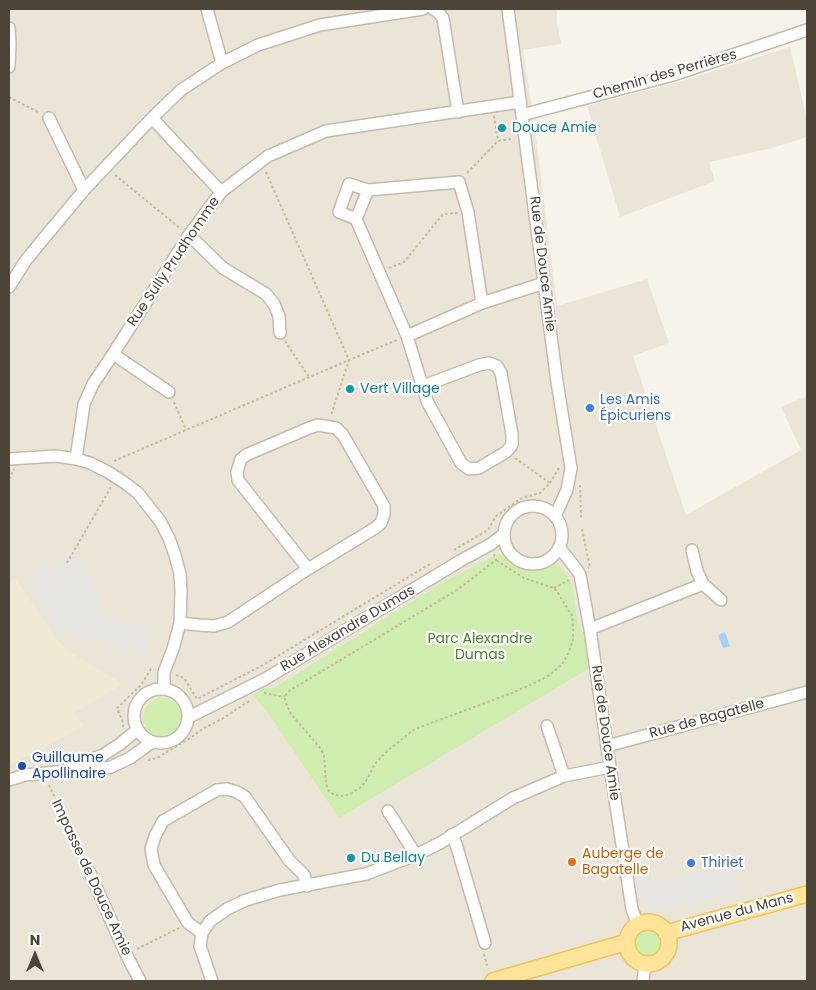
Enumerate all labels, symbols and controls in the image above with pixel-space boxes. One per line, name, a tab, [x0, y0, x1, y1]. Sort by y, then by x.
street label: Chemin des Perrières	[591, 46, 739, 104]
place label: Douce Amie	[512, 120, 597, 136]
marker: Douce Amie	[496, 122, 508, 134]
street label: Rue Sully Prudhomme	[124, 194, 224, 330]
street label: Rue de Douce Amie	[525, 195, 559, 333]
place label: Vert Village	[360, 381, 440, 397]
marker: Vert Village	[344, 383, 356, 395]
place label: Les Amis Épicuriens	[600, 392, 671, 424]
marker: Les Amis Épicuriens	[584, 402, 596, 414]
street label: Rue Alexandre Dumas	[278, 582, 418, 676]
park label: Parc Alexandre Dumas	[427, 631, 533, 664]
street label: Rue de Douce Amie	[587, 664, 623, 802]
street label: Rue de Bagatelle	[648, 696, 766, 742]
place label: Guillaume Apollinaire	[32, 750, 106, 782]
marker: Guillaume Apollinaire	[16, 760, 28, 772]
street label: Impasse de Douce Amie	[47, 797, 135, 959]
place label: Auberge de Bagatelle	[582, 846, 664, 879]
place label: Du Bellay	[361, 850, 425, 866]
marker: Du Bellay	[345, 852, 357, 864]
place label: Thiriet	[701, 855, 743, 871]
marker: Auberge de Bagatelle	[566, 856, 578, 868]
marker: Thiriet	[685, 857, 697, 869]
street label: Avenue du Mans	[679, 890, 795, 936]
north arrow	[10, 930, 60, 980]
text: N	[30, 930, 40, 950]

